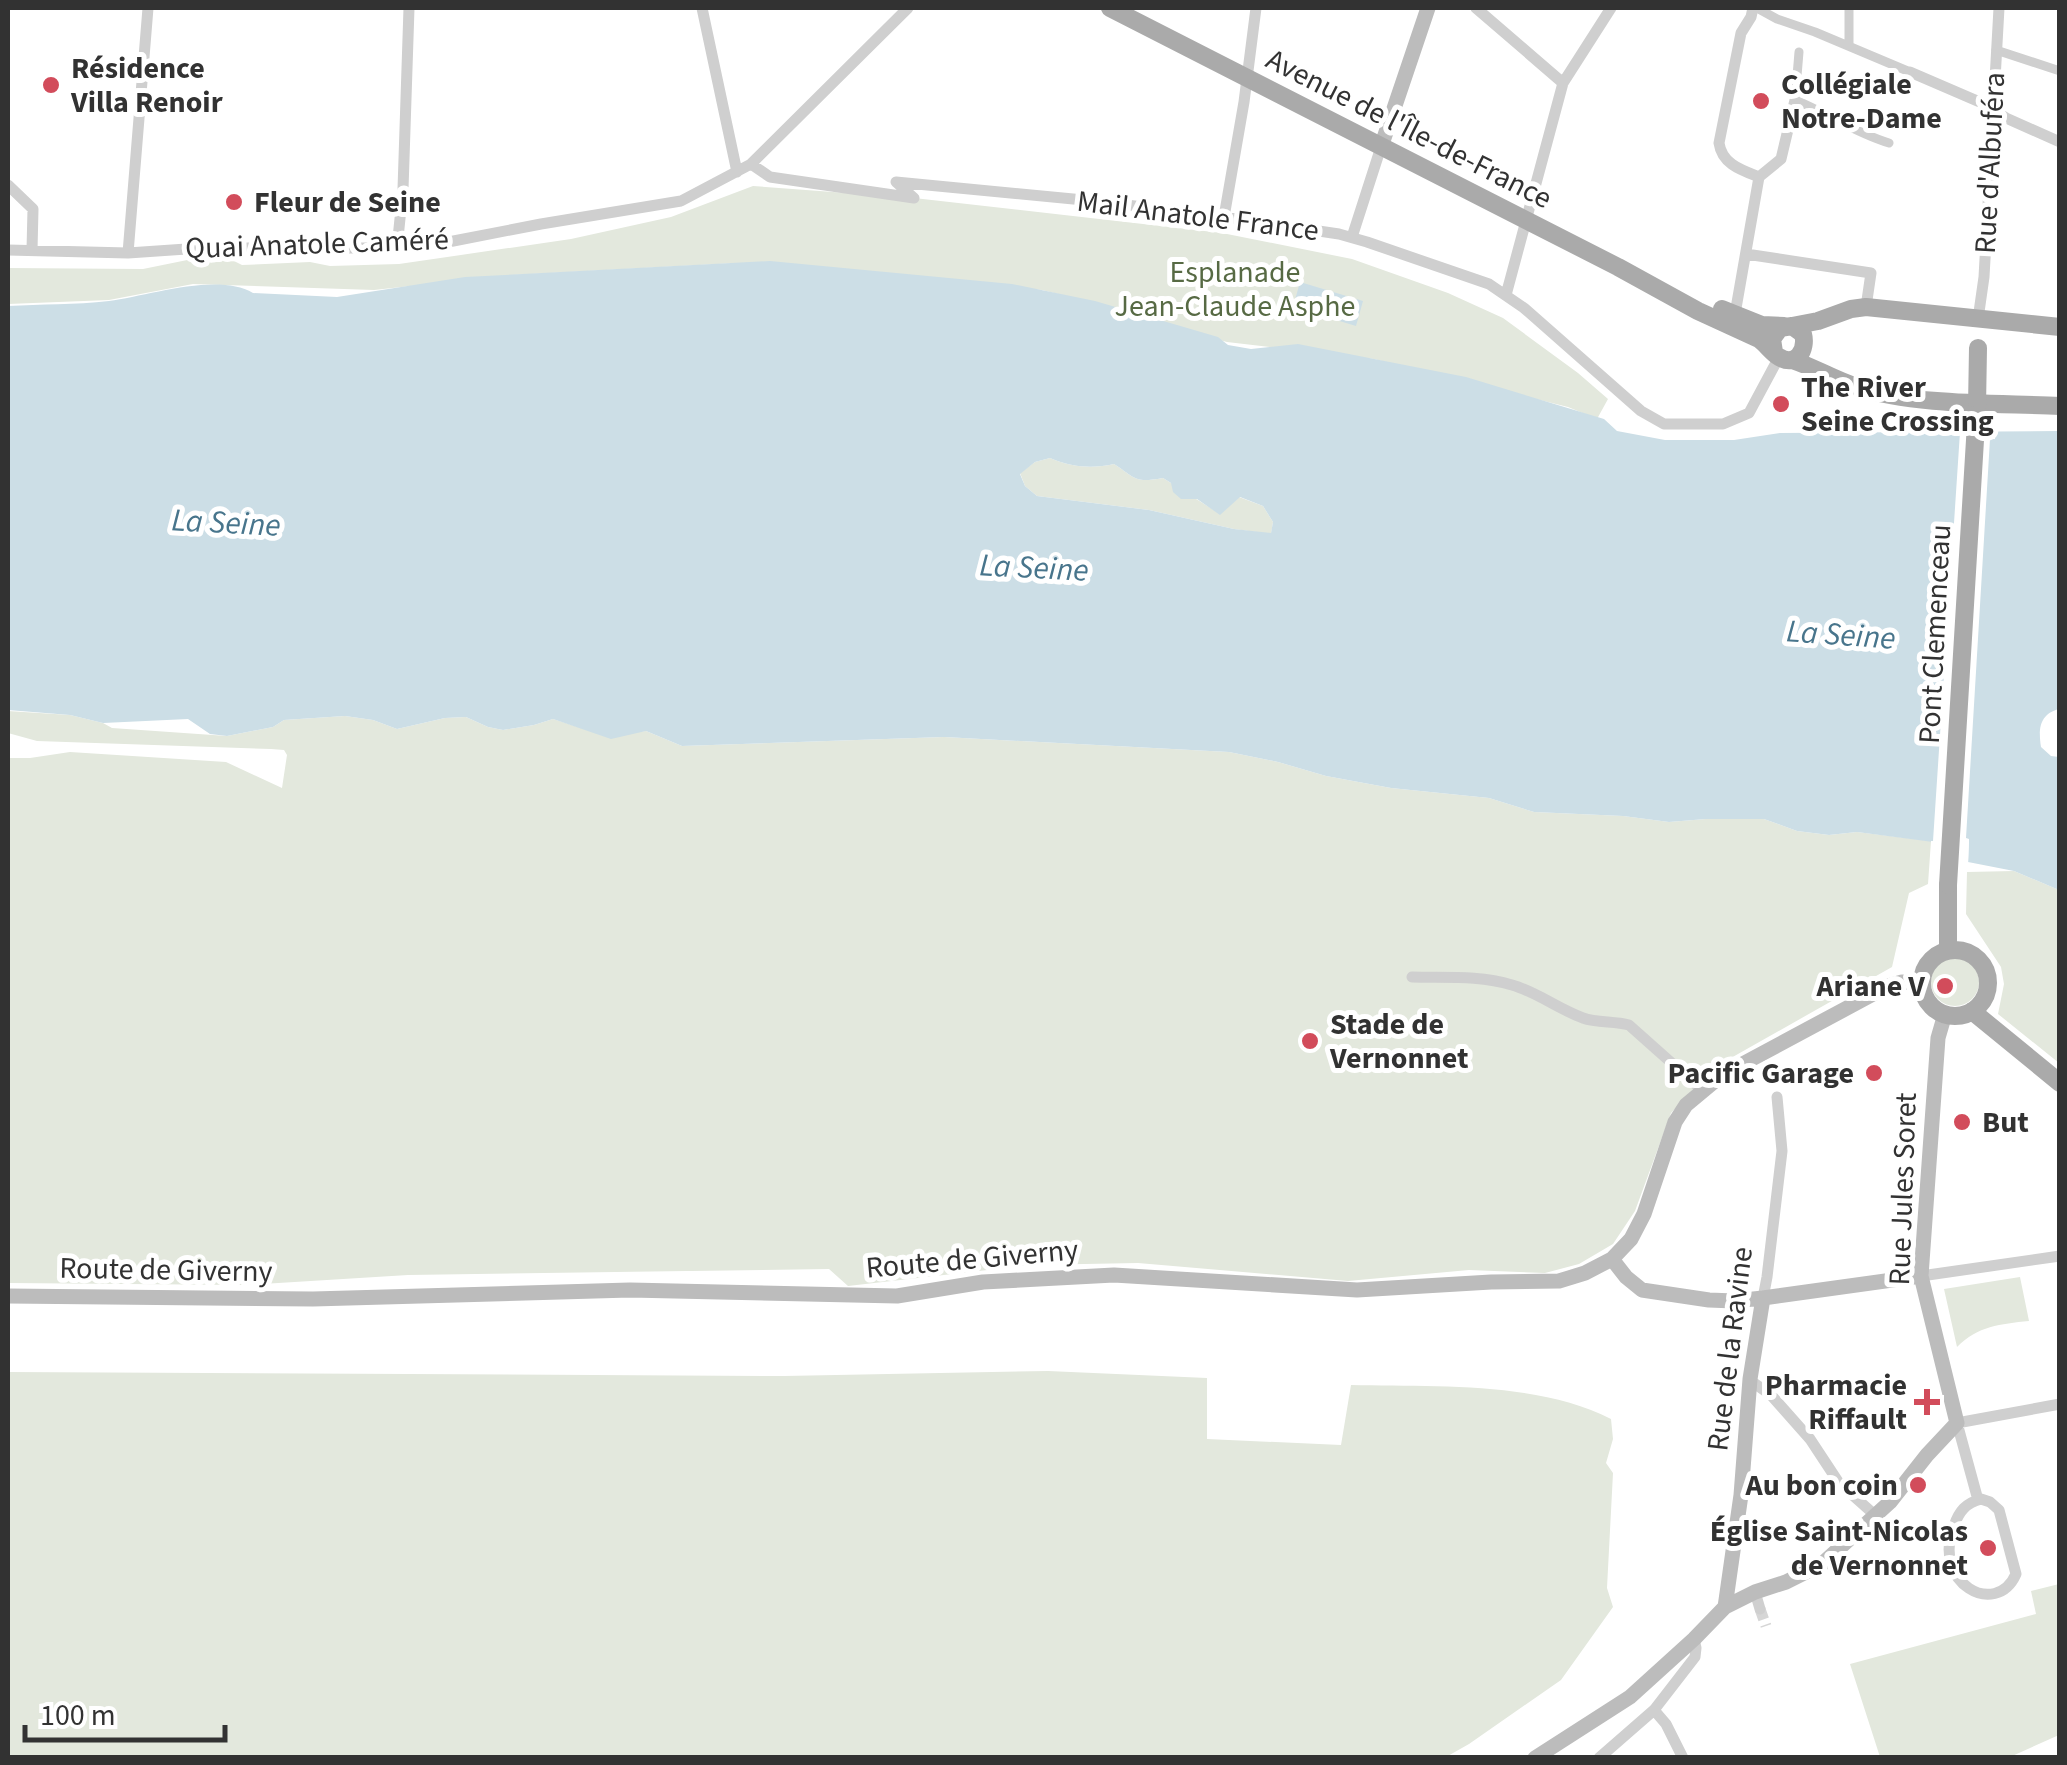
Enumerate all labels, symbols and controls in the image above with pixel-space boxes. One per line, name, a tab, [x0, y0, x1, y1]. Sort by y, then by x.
street label: Avenue de l'Île-de-France	[1259, 38, 1559, 220]
place label: Résidence Villa Renoir	[70, 47, 223, 124]
place label: Collégiale Notre-Dame	[1781, 63, 1942, 140]
street label: Rue d'Albuféra	[1964, 71, 2016, 255]
marker: Résidence Villa Renoir	[40, 74, 62, 96]
marker: Collégiale Notre-Dame	[1750, 90, 1772, 112]
street label: Mail Anatole France	[1075, 180, 1321, 252]
place label: Fleur de Seine	[254, 181, 441, 224]
marker: Fleur de Seine	[223, 191, 245, 213]
street label: Quai Anatole Caméré	[184, 218, 450, 270]
park label: Esplanade Jean-Claude Asphe	[1115, 251, 1355, 328]
place label: The River Seine Crossing	[1801, 366, 1994, 443]
marker: The River Seine Crossing	[1770, 393, 1792, 415]
water label: La Seine	[170, 497, 282, 549]
street label: Pont Clemenceau	[1908, 523, 1962, 745]
water label: La Seine	[978, 542, 1090, 594]
water label: La Seine	[1785, 608, 1897, 662]
place label: Ariane V	[1815, 965, 1925, 1008]
marker: Ariane V	[1934, 975, 1956, 997]
place label: Stade de Vernonnet	[1329, 1003, 1469, 1080]
marker: Stade de Vernonnet	[1299, 1030, 1321, 1052]
place label: Pacific Garage	[1668, 1052, 1854, 1095]
marker: Pacific Garage	[1863, 1062, 1885, 1084]
street label: Rue Jules Soret	[1878, 1092, 1928, 1286]
place label: But	[1982, 1101, 2029, 1144]
marker: But	[1951, 1111, 1973, 1133]
street label: Route de Giverny	[864, 1228, 1080, 1290]
street label: Rue de la Ravine	[1696, 1244, 1764, 1454]
street label: Route de Giverny	[59, 1247, 273, 1293]
place label: Pharmacie Riffault	[1765, 1364, 1908, 1441]
marker: Pharmacie Riffault	[1916, 1391, 1938, 1413]
place label: Au bon coin	[1745, 1464, 1898, 1507]
marker: Au bon coin	[1907, 1474, 1929, 1496]
place label: Église Saint-Nicolas de Vernonnet	[1710, 1510, 1968, 1587]
marker: Église Saint-Nicolas de Vernonnet	[1977, 1537, 1999, 1559]
scale bar	[25, 1680, 225, 1742]
text: 100 m	[40, 1694, 116, 1737]

